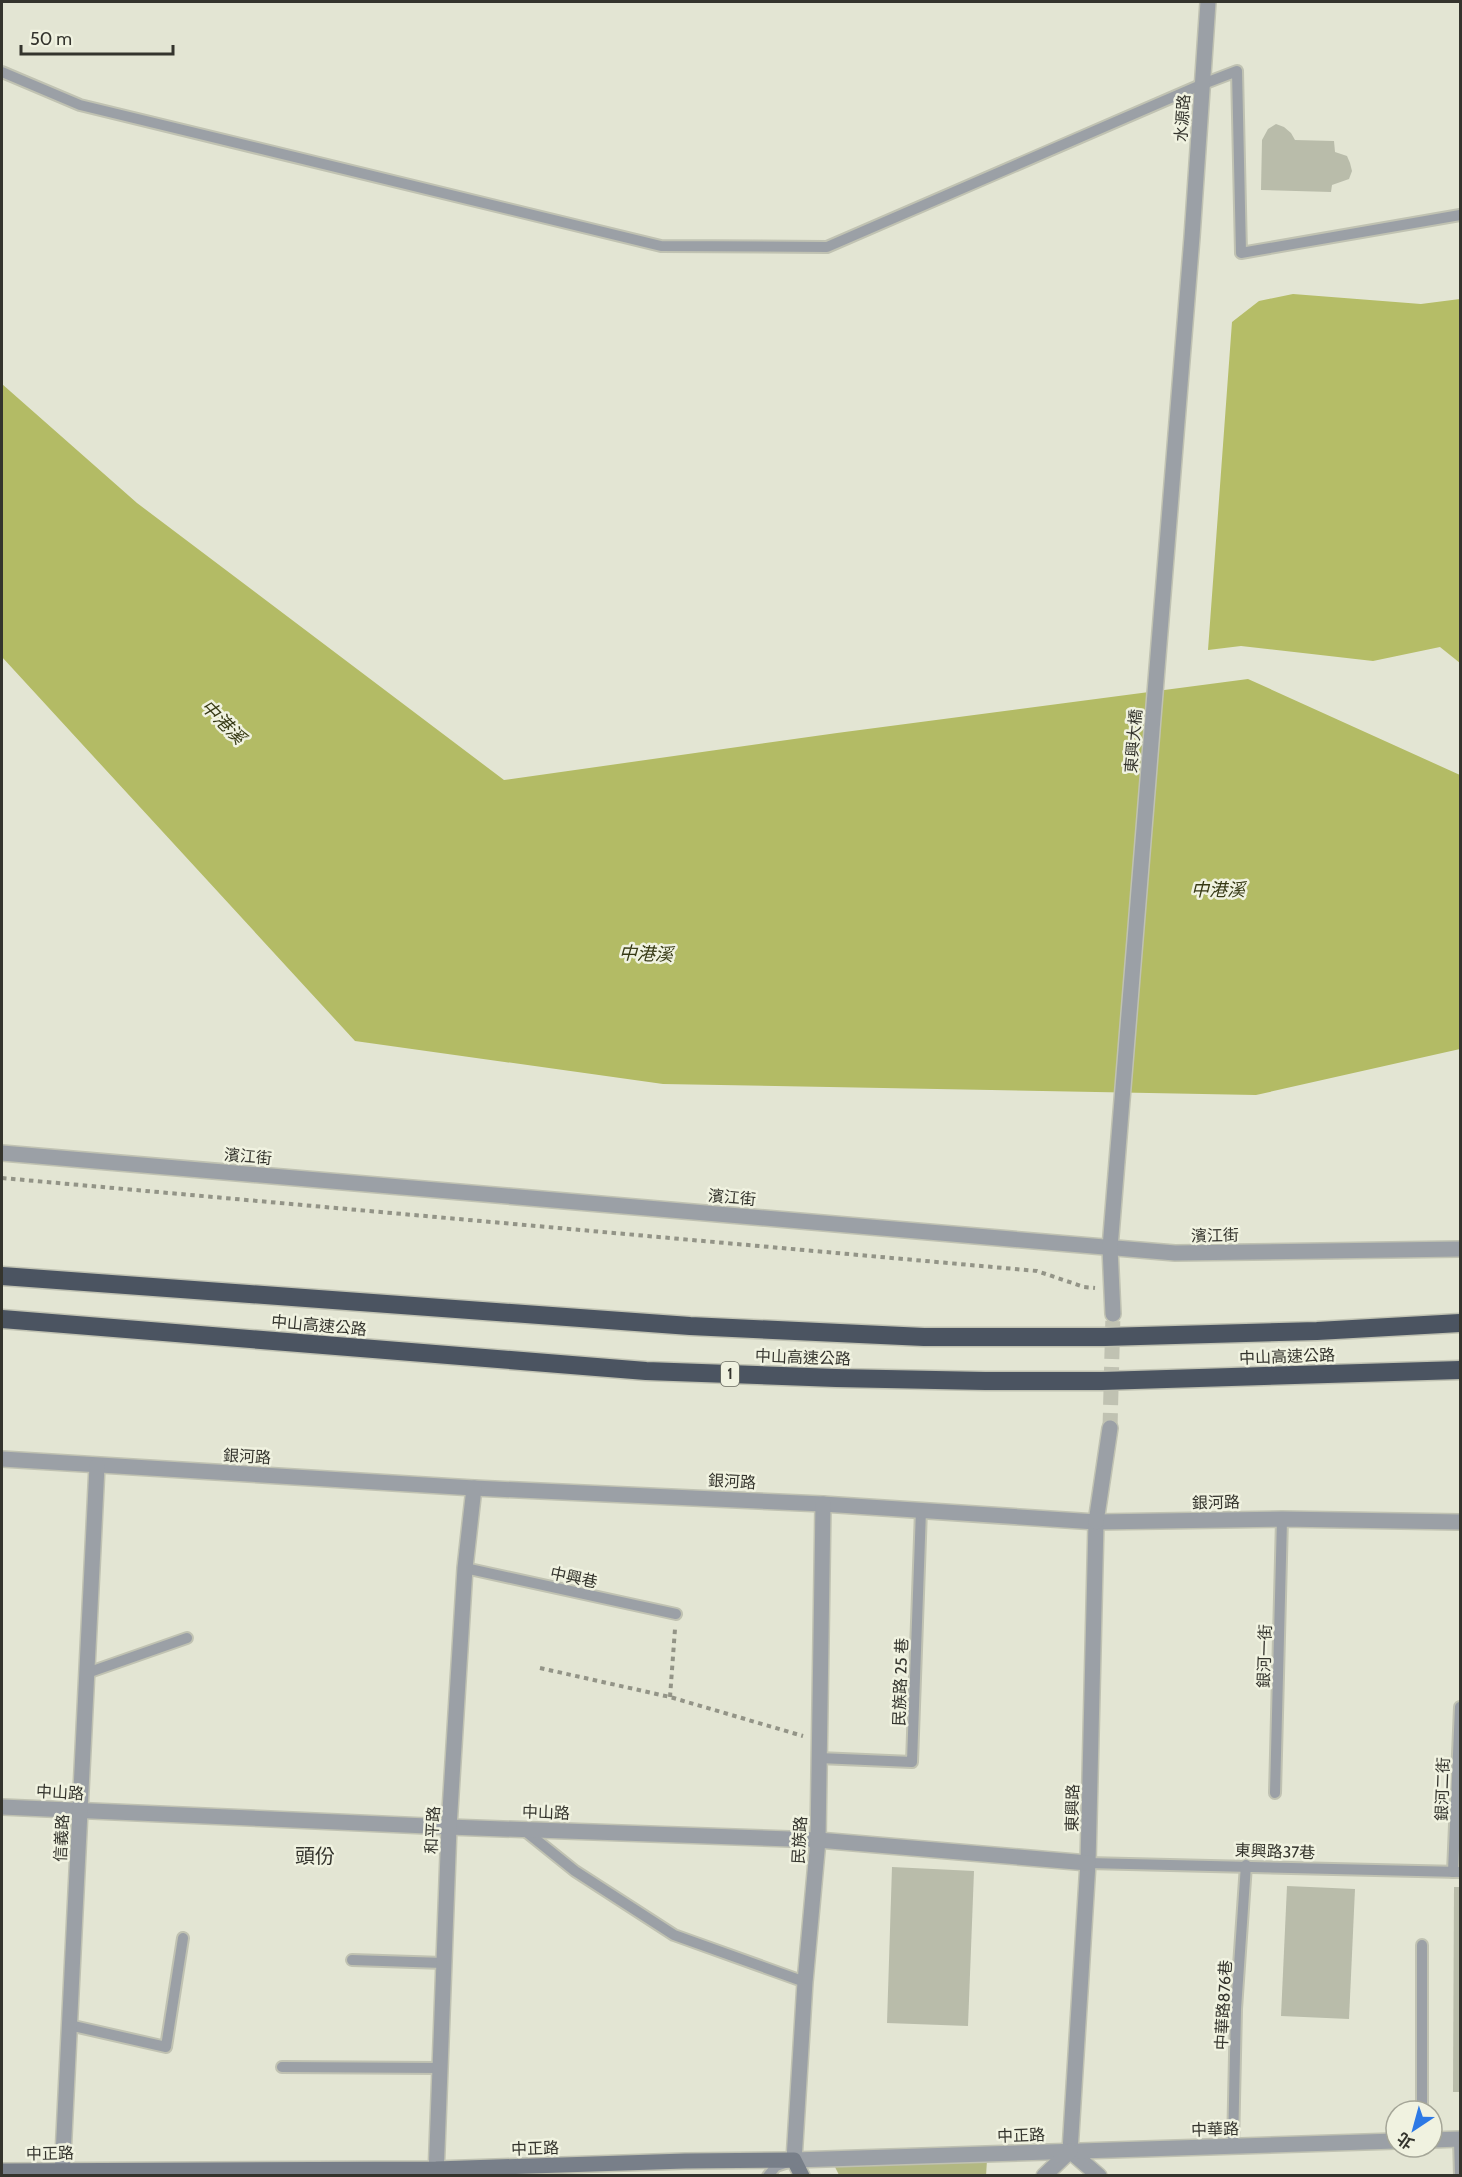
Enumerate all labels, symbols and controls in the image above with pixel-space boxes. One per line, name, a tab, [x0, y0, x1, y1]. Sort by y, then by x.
scale bar	[21, 18, 172, 56]
text: 50 m	[30, 28, 72, 50]
street label: 水源路	[1171, 93, 1194, 143]
water label: 中港溪	[196, 695, 252, 751]
street label: 東興大橋	[1121, 708, 1146, 774]
water label: 中港溪	[1191, 879, 1248, 901]
water label: 中港溪	[619, 942, 676, 966]
street label: 濱江街	[223, 1145, 273, 1168]
street label: 濱江街	[707, 1186, 757, 1209]
street label: 濱江街	[1191, 1226, 1239, 1245]
street label: 中山高速公路	[270, 1312, 368, 1339]
street label: 中山高速公路	[1239, 1345, 1335, 1368]
street label: 中山高速公路	[755, 1346, 851, 1369]
road number: 1	[721, 1362, 739, 1386]
street label: 銀河路	[223, 1446, 271, 1467]
street label: 銀河路	[708, 1471, 756, 1492]
street label: 銀河路	[1192, 1493, 1240, 1512]
street label: 中興巷	[548, 1563, 599, 1592]
street label: 銀河一街	[1254, 1624, 1275, 1688]
street label: 民族路 25 巷	[889, 1638, 912, 1726]
street label: 銀河二街	[1432, 1757, 1453, 1821]
street label: 中山路	[36, 1782, 84, 1803]
street label: 東興路	[1063, 1784, 1082, 1832]
street label: 中山路	[522, 1802, 570, 1823]
street label: 和平路	[422, 1806, 443, 1854]
street label: 信義路	[51, 1814, 72, 1862]
street label: 民族路	[789, 1816, 810, 1864]
street label: 東興路37巷	[1234, 1841, 1316, 1862]
district label: 頭份	[295, 1844, 335, 1868]
street label: 中華路876巷	[1212, 1959, 1235, 2051]
north arrow	[1384, 2099, 1444, 2159]
street label: 中華路	[1191, 2119, 1239, 2140]
street label: 中正路	[997, 2125, 1045, 2146]
text: 北	[1393, 2128, 1418, 2153]
street label: 中正路	[511, 2138, 559, 2159]
street label: 中正路	[26, 2144, 74, 2163]

